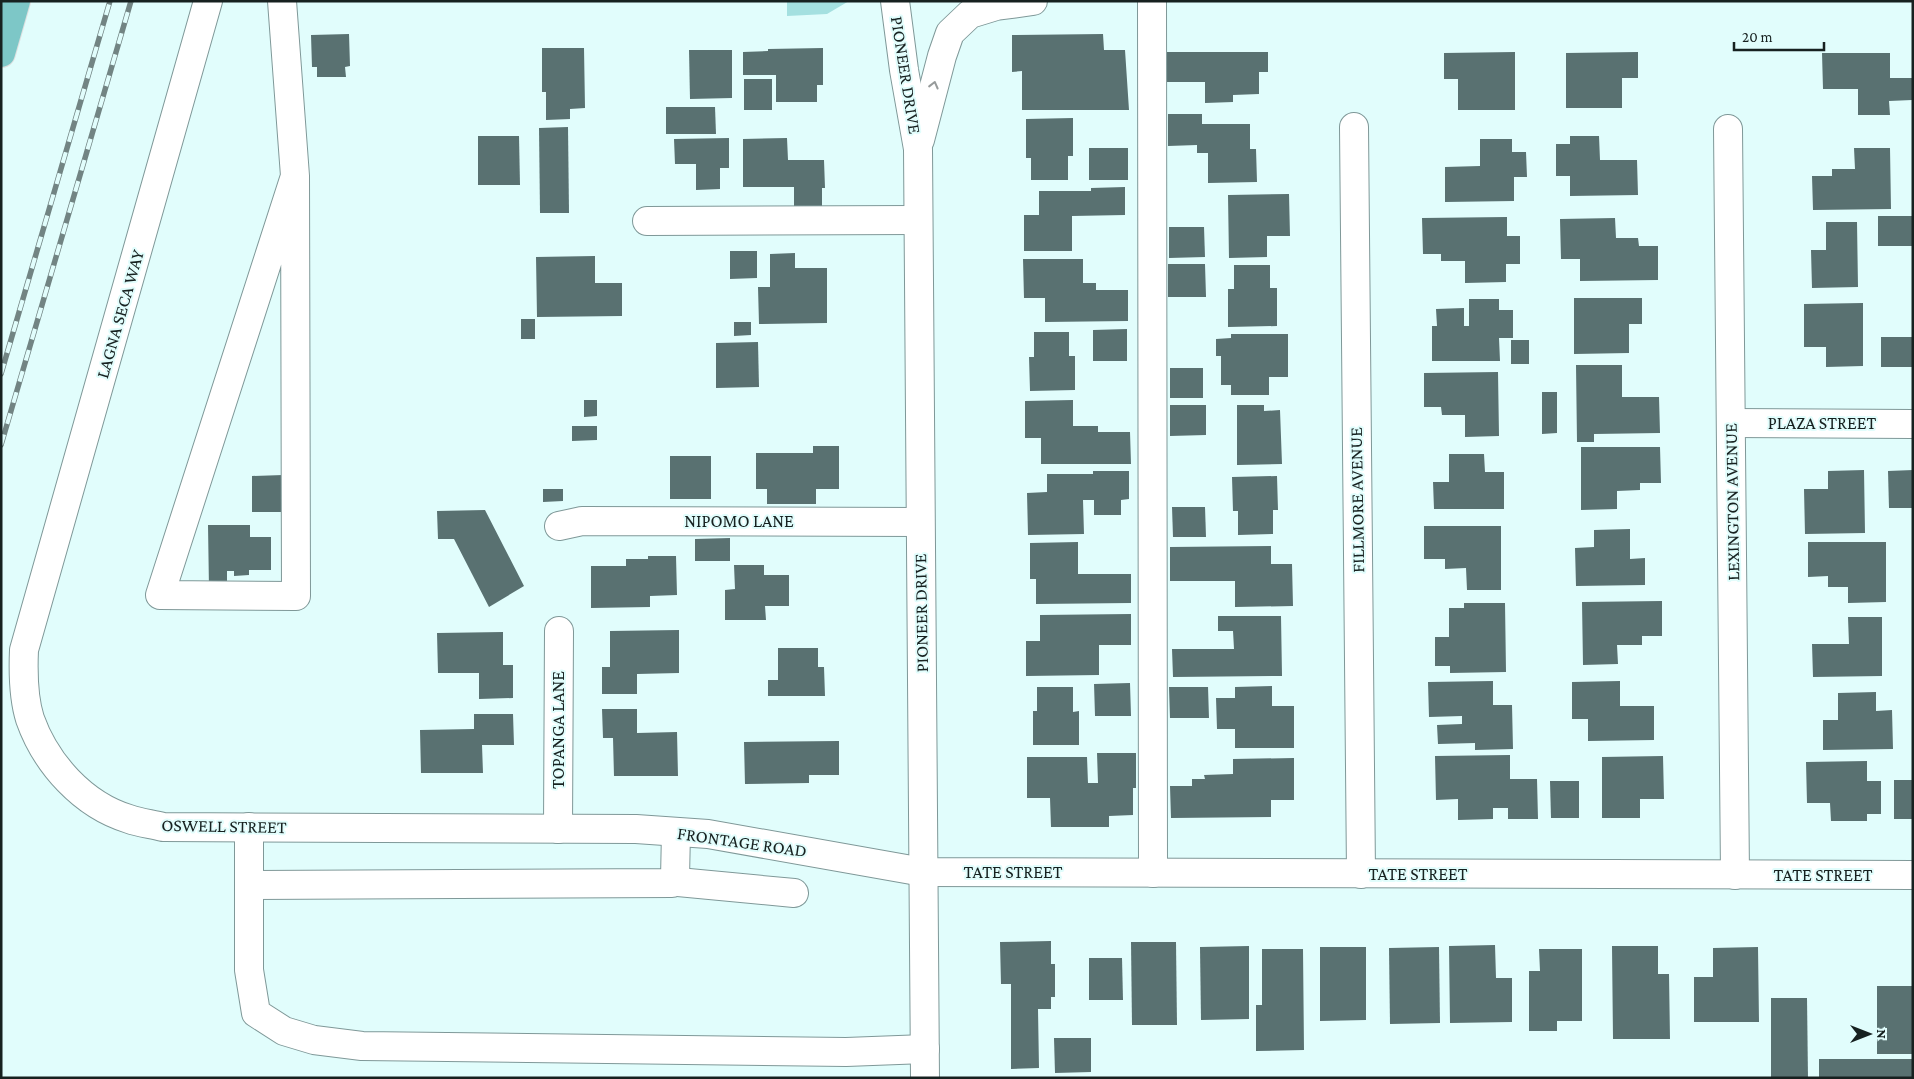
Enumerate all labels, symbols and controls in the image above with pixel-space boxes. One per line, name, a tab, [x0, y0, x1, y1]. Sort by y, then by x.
street label: PIONEER DRIVE	[887, 15, 925, 135]
scale bar	[1734, 20, 1824, 52]
text: 20 m	[1742, 29, 1773, 45]
one-way arrow	[929, 81, 939, 89]
street label: LAGNA SECA WAY	[92, 247, 148, 381]
street label: PLAZA STREET	[1768, 413, 1876, 433]
street label: LEXINGTON AVENUE	[1721, 423, 1743, 581]
street label: FILLMORE AVENUE	[1346, 427, 1368, 573]
street label: NIPOMO LANE	[684, 511, 794, 531]
street label: PIONEER DRIVE	[910, 553, 932, 673]
street label: TOPANGA LANE	[548, 671, 568, 789]
street label: OSWELL STREET	[161, 815, 287, 837]
street label: FRONTAGE ROAD	[676, 823, 808, 861]
street label: TATE STREET	[963, 862, 1063, 882]
street label: TATE STREET	[1368, 864, 1468, 884]
street label: TATE STREET	[1773, 865, 1873, 885]
north arrow	[1844, 1009, 1894, 1059]
text: N	[1874, 1029, 1890, 1039]

